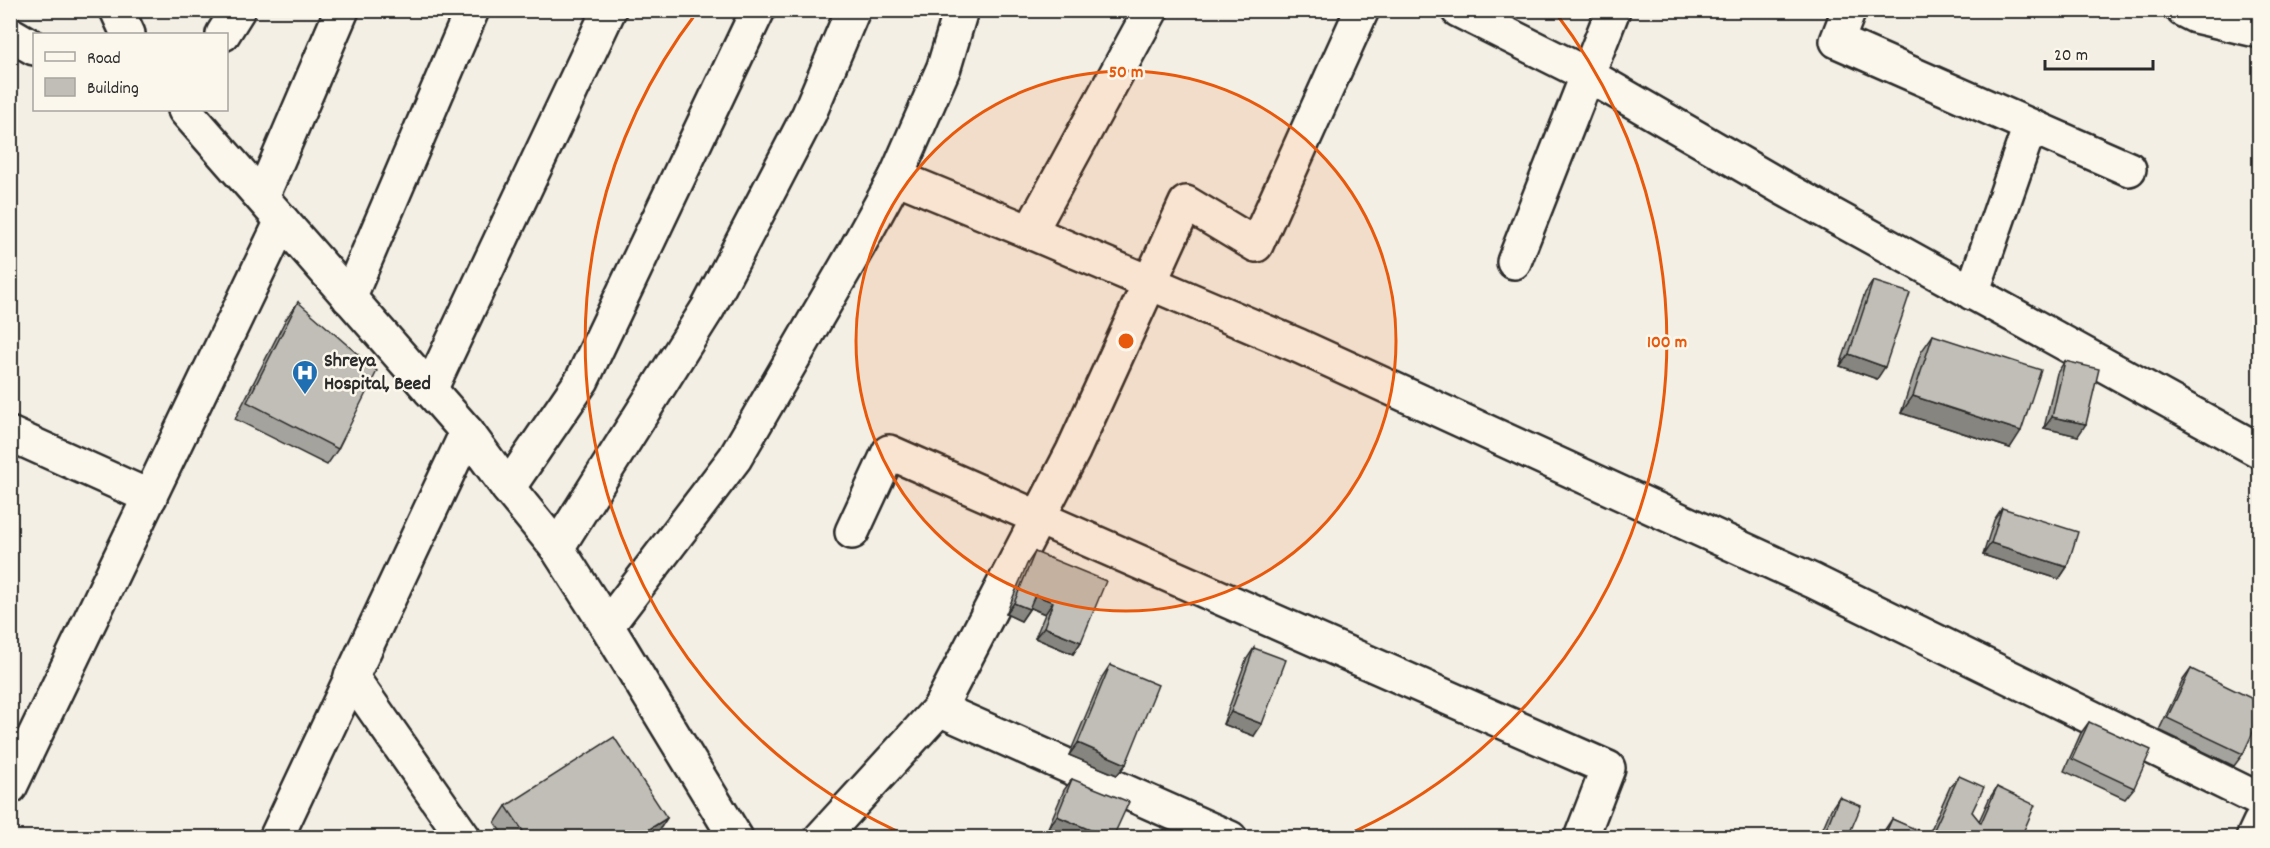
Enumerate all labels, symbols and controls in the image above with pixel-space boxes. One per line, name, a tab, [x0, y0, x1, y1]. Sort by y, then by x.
legend	[33, 33, 228, 111]
scale bar	[2045, 33, 2153, 71]
text: 20 m	[2054, 44, 2088, 69]
text: Road	[87, 47, 121, 72]
text: 50 m	[1109, 61, 1143, 86]
text: Building	[87, 77, 139, 102]
centre of rings	[1116, 331, 1136, 351]
text: 100 m	[1647, 331, 1687, 356]
place label: Shreya Hospital, Beed	[324, 348, 431, 399]
hospital icon: Shreya Hospital, Beed	[290, 358, 320, 396]

